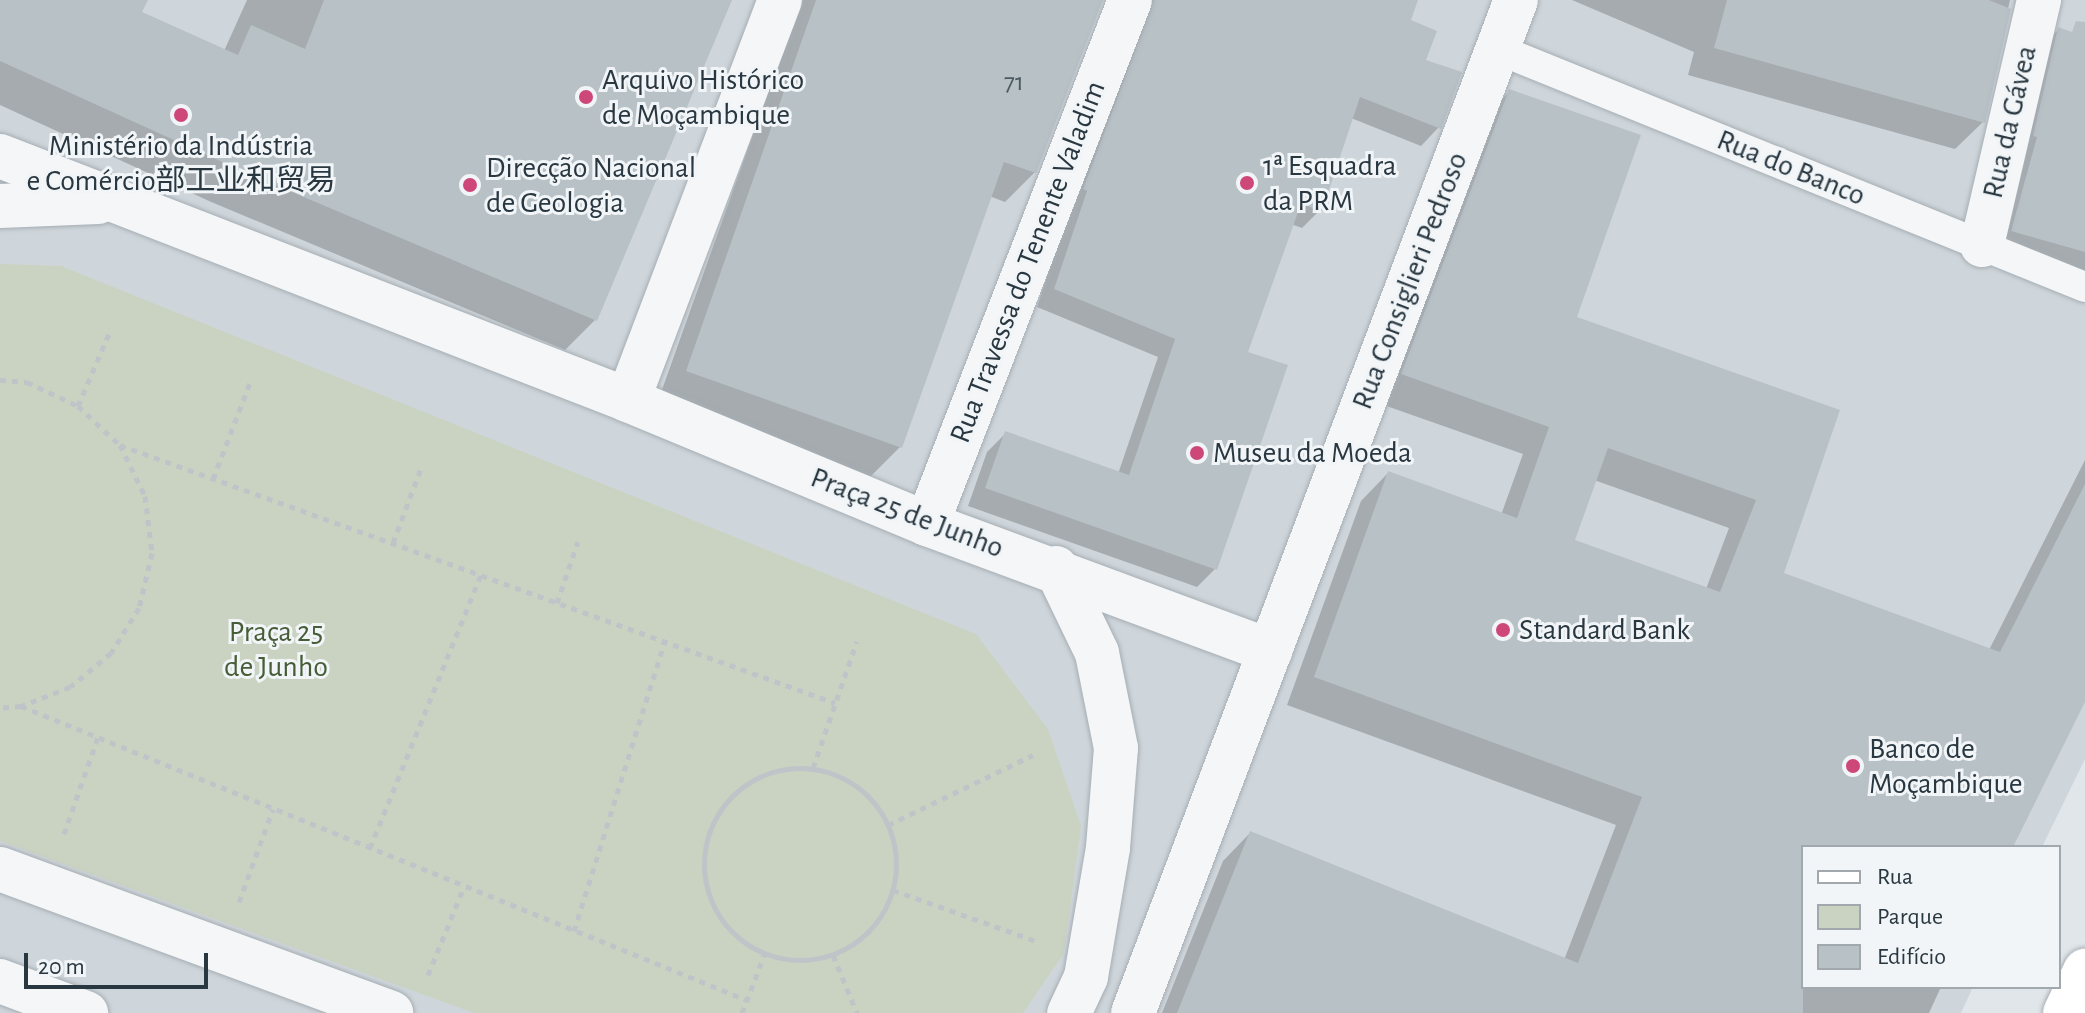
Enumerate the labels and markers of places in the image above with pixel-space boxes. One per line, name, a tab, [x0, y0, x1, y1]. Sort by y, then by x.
place label: Arquivo Histórico de Moçambique	[602, 62, 804, 132]
marker: Arquivo Histórico de Moçambique	[577, 88, 595, 106]
marker: Ministério da Indústria e Comércio部工业和贸易	[172, 106, 190, 124]
place label: Ministério da Indústria e Comércio部工业和贸易	[26, 128, 336, 198]
place label: 1ª Esquadra da PRM	[1263, 148, 1397, 218]
place label: Direcção Nacional de Geologia	[486, 150, 696, 220]
marker: 1ª Esquadra da PRM	[1238, 174, 1256, 192]
marker: Direcção Nacional de Geologia	[461, 176, 479, 194]
place label: Museu da Moeda	[1213, 435, 1412, 471]
marker: Museu da Moeda	[1188, 444, 1206, 462]
place label: Standard Bank	[1519, 612, 1690, 648]
marker: Standard Bank	[1494, 621, 1512, 639]
place label: Banco de Moçambique	[1869, 731, 2023, 802]
marker: Banco de Moçambique	[1844, 757, 1862, 775]

